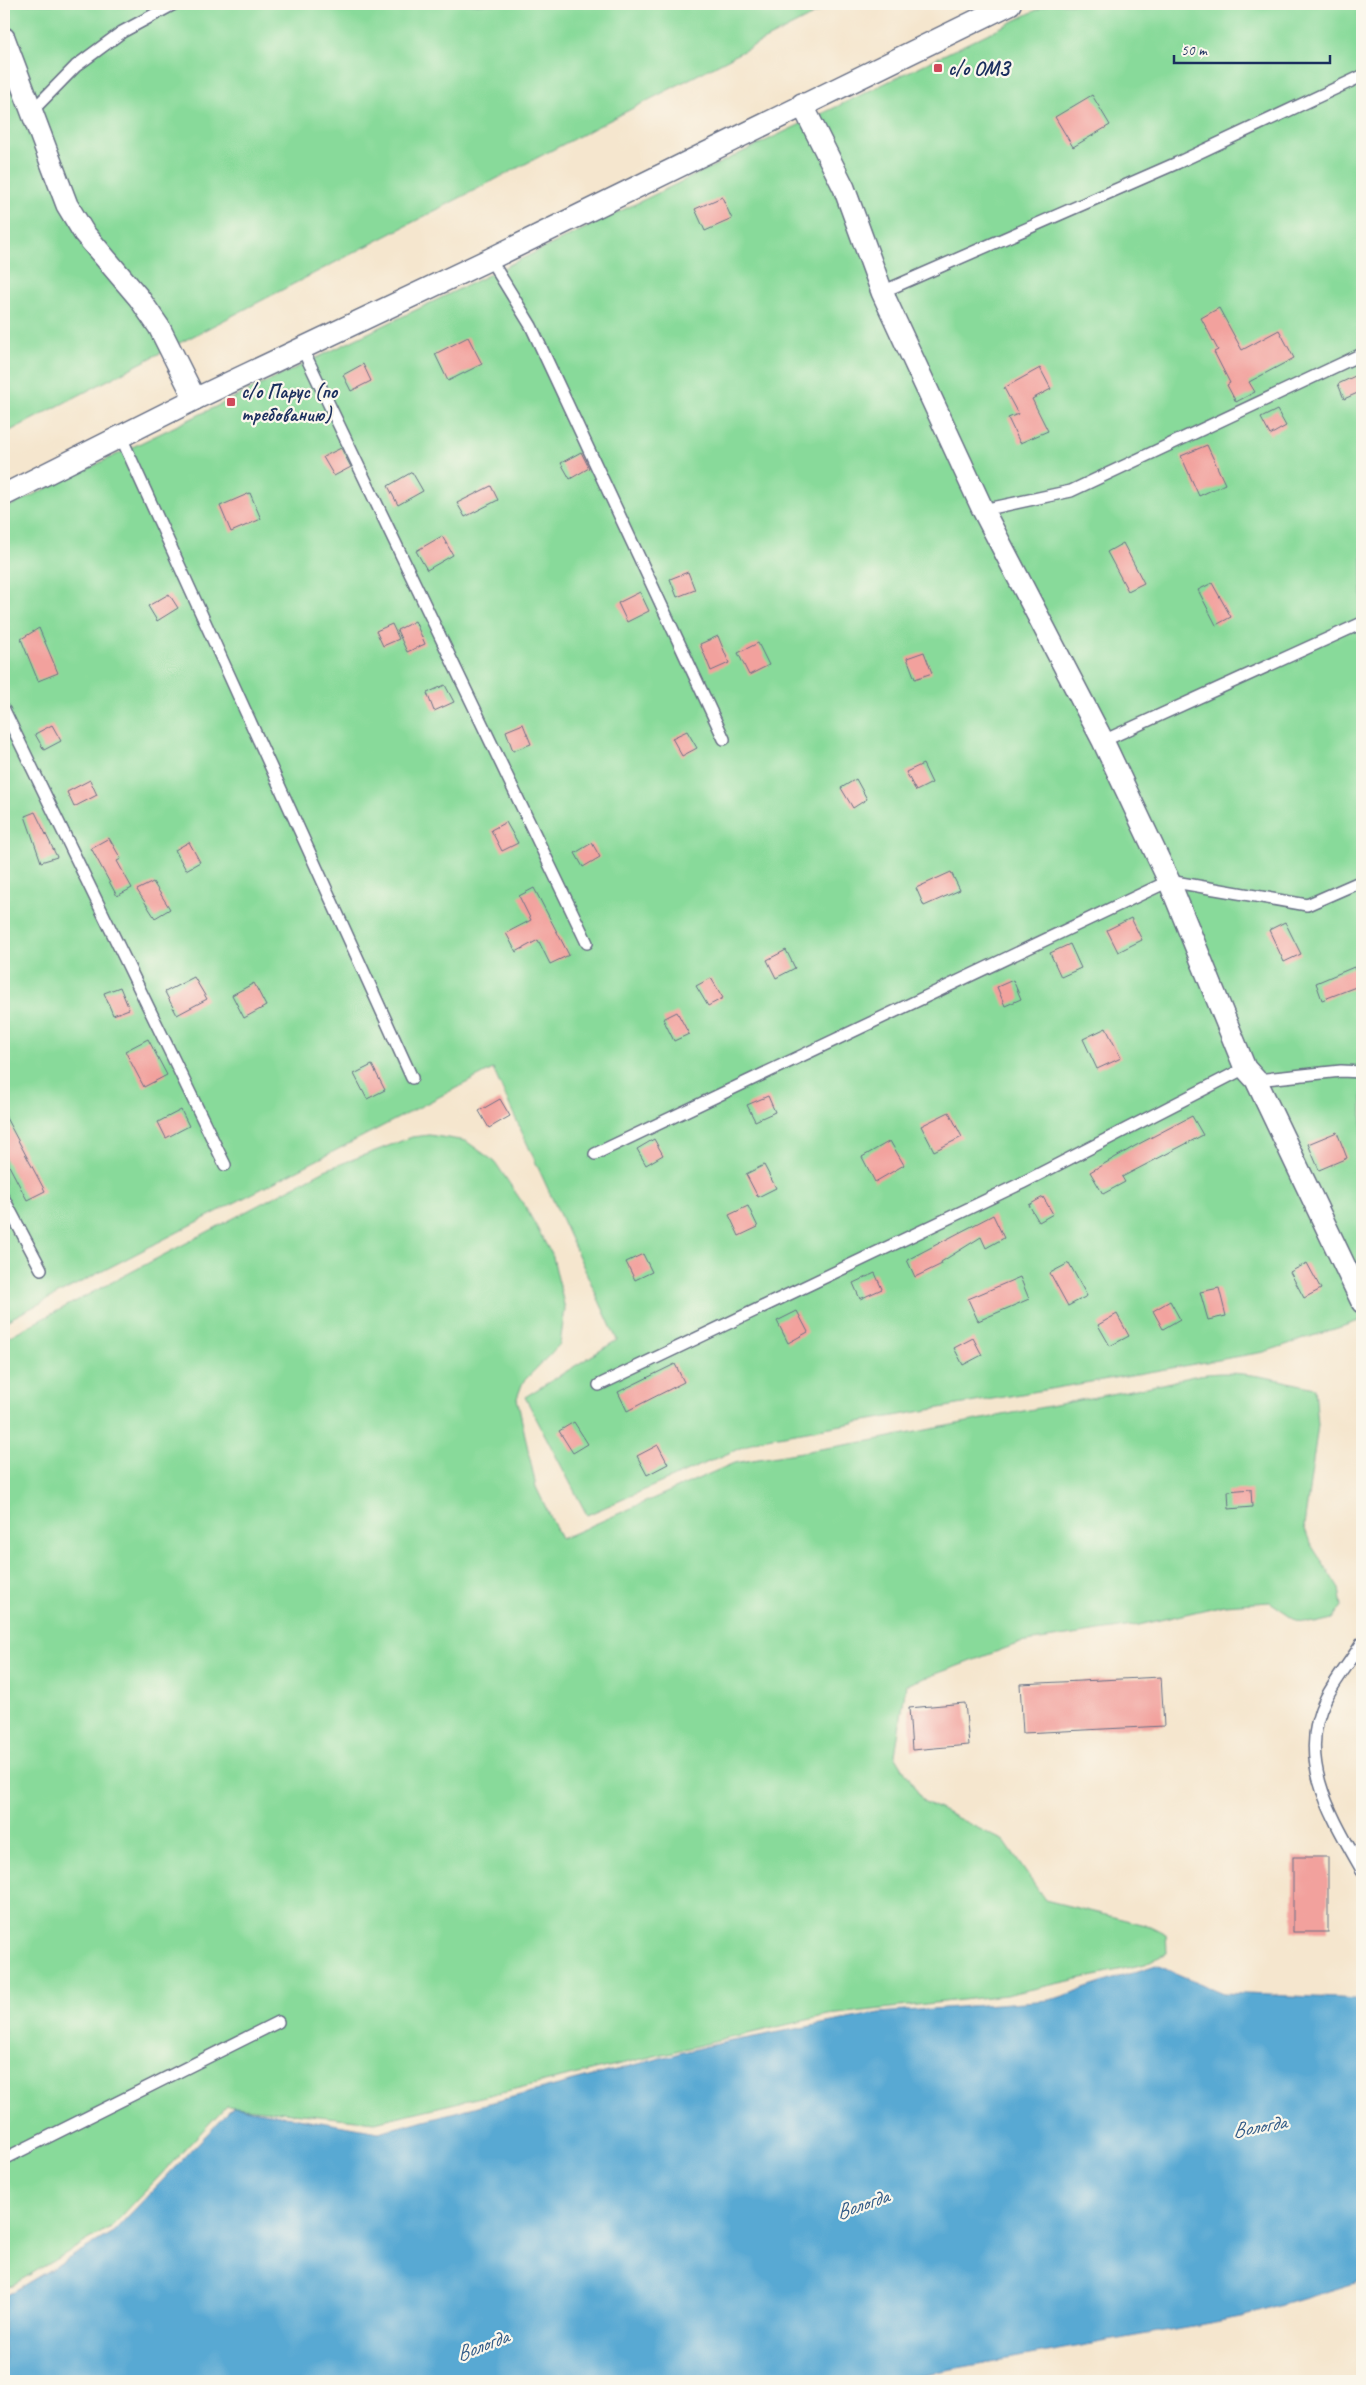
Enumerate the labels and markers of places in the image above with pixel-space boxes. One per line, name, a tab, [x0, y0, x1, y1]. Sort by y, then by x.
place label: с/о ОМЗ	[948, 56, 1012, 81]
marker: с/о ОМЗ	[932, 62, 944, 74]
place label: с/о Парус (по требованию)	[241, 379, 339, 427]
marker: с/о Парус (по требованию)	[225, 396, 237, 408]

